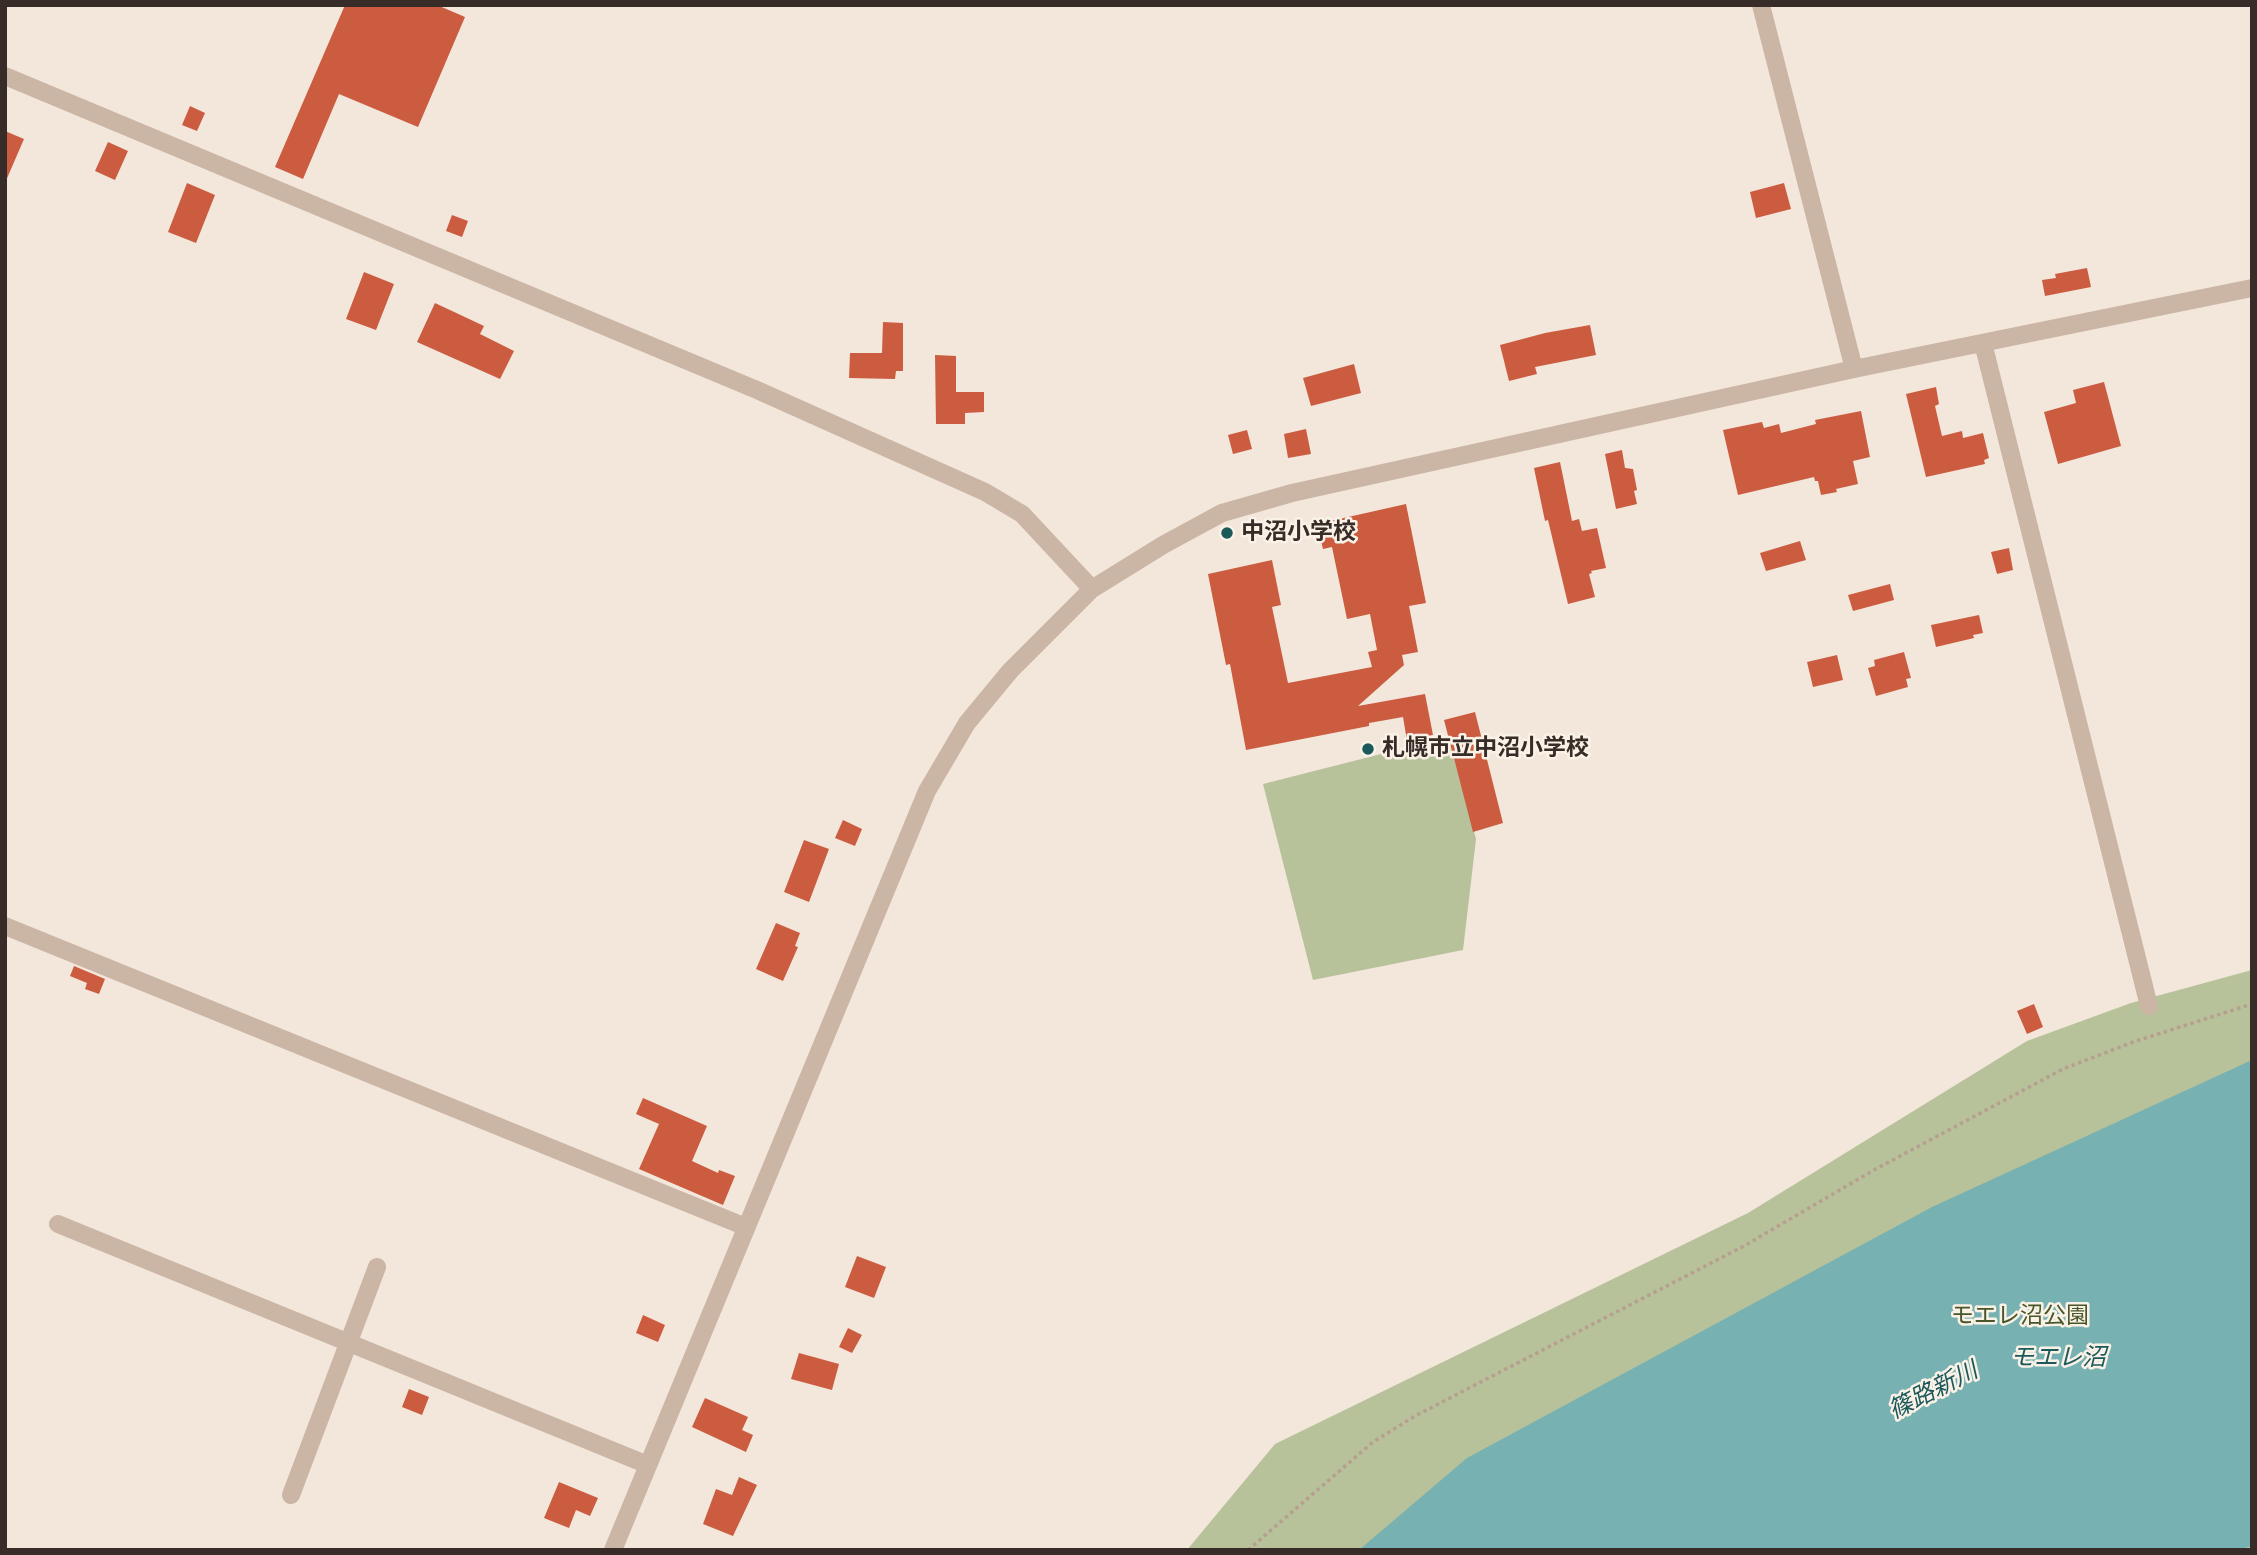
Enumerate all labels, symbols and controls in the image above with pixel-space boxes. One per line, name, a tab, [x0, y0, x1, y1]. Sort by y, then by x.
place label: 中沼小学校	[1241, 519, 1356, 547]
marker: 中沼小学校	[1219, 525, 1235, 541]
place label: 札幌市立中沼小学校	[1382, 735, 1589, 763]
marker: 札幌市立中沼小学校	[1360, 741, 1376, 757]
park label: モエレ沼公園	[1951, 1303, 2089, 1331]
water label: モエレ沼	[2010, 1345, 2106, 1373]
water label: 篠路新川	[1885, 1357, 1983, 1427]

